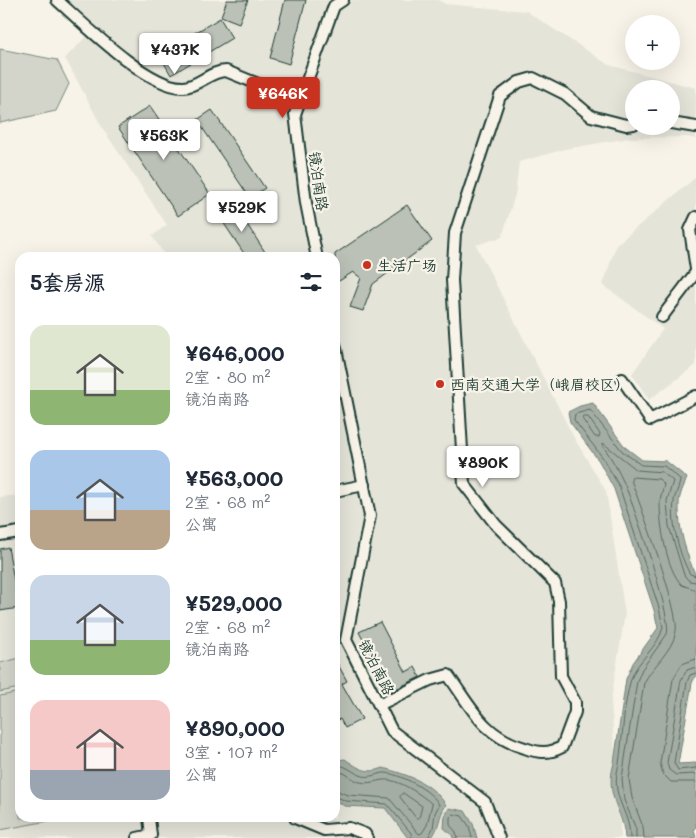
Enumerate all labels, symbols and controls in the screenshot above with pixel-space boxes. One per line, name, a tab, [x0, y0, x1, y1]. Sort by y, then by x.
map controls	[625, 15, 680, 135]
button: +	[625, 15, 680, 70]
pin: ¥437K	[140, 32, 210, 75]
text: ¥437K	[150, 38, 200, 59]
pin: ¥646K	[248, 76, 318, 119]
button: −	[625, 80, 680, 135]
text: ¥646K	[258, 82, 308, 103]
pin: ¥563K	[129, 119, 199, 161]
text: ¥563K	[139, 124, 189, 145]
street label: 镜泊南路	[305, 150, 333, 212]
pin: ¥529K	[207, 190, 277, 233]
text: ¥529K	[218, 196, 266, 217]
place label: 生活广场	[377, 255, 437, 275]
marker: 生活广场	[361, 259, 373, 271]
text: 5套房源	[30, 268, 105, 295]
icon: filters	[297, 268, 325, 296]
text: ¥646,000	[185, 339, 284, 366]
icon: home	[70, 345, 130, 405]
text: 2室 · 80 m²	[185, 366, 271, 387]
place label: 西南交通大学（峨眉校区）	[450, 374, 630, 394]
marker: 西南交通大学（峨眉校区）	[434, 378, 446, 390]
text: 镜泊南路	[185, 388, 249, 409]
pin: ¥890K	[448, 446, 518, 488]
text: ¥890K	[458, 451, 508, 472]
text: ¥563,000	[185, 464, 283, 491]
icon: home	[70, 470, 130, 530]
text: 2室 · 68 m²	[185, 491, 270, 512]
text: 公寓	[185, 513, 217, 534]
text: ¥529,000	[185, 589, 282, 616]
icon: home	[70, 595, 130, 655]
text: 2室 · 68 m²	[185, 616, 270, 637]
street label: 镜泊南路	[354, 636, 400, 698]
text: 镜泊南路	[185, 638, 249, 659]
text: ¥890,000	[185, 714, 285, 741]
icon: home	[70, 720, 130, 780]
text: 3室 · 107 m²	[185, 741, 277, 762]
text: 公寓	[185, 763, 217, 784]

